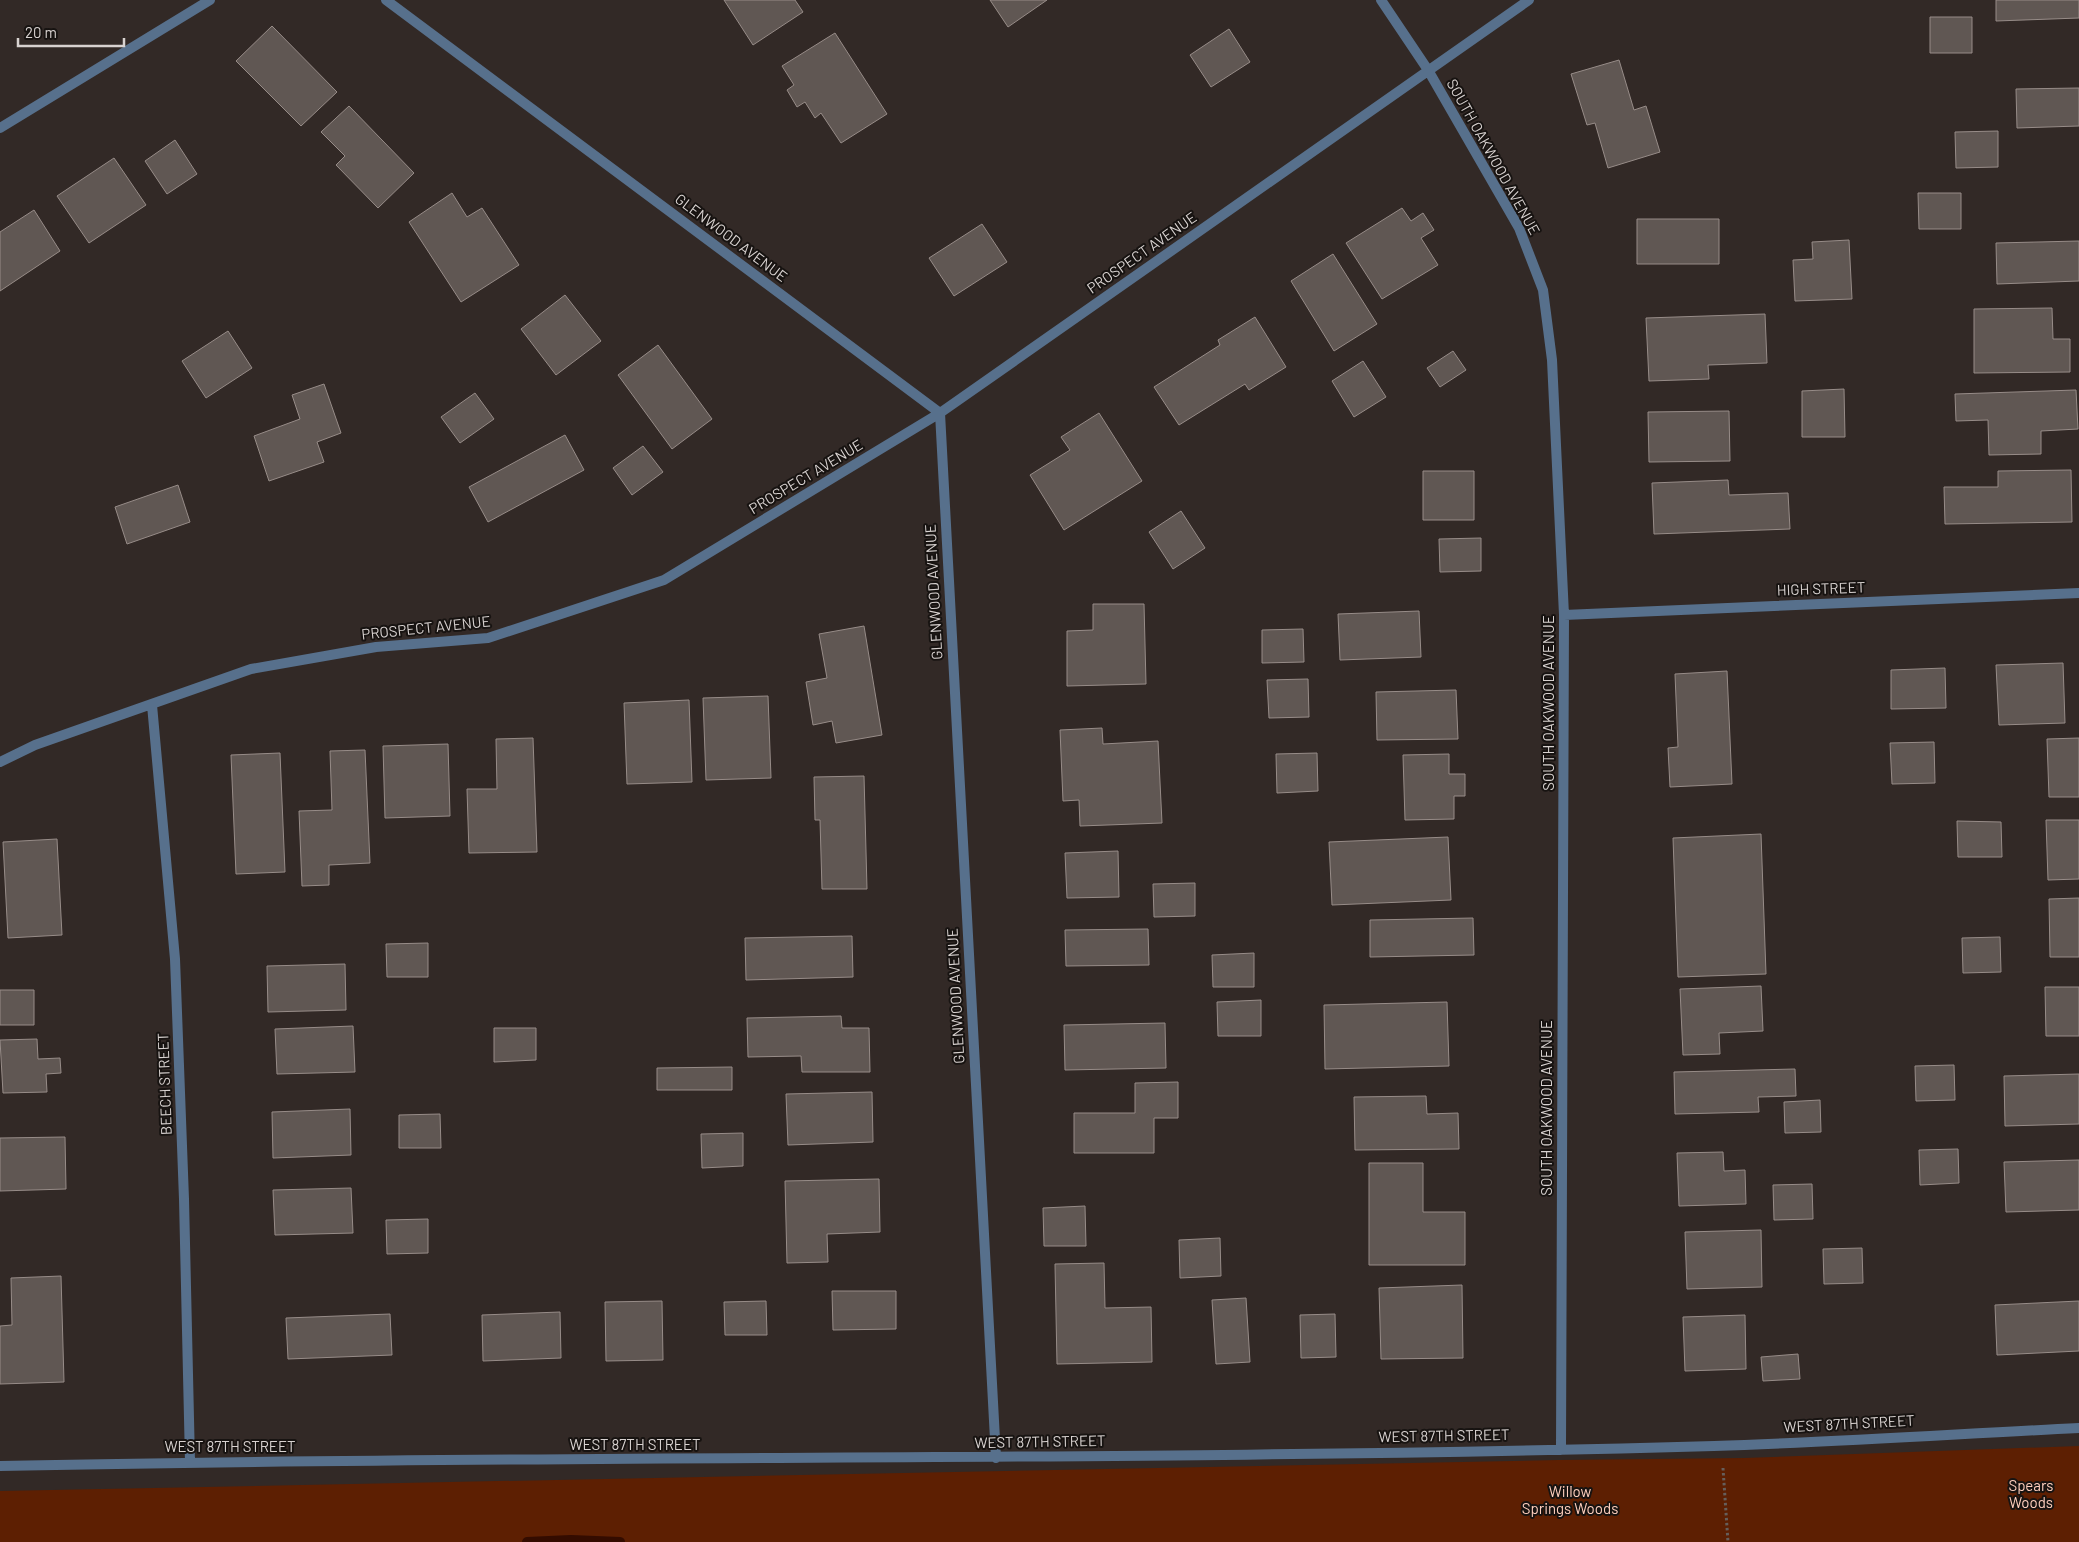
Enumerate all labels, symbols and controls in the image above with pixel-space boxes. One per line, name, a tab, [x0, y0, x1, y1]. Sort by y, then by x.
scale bar	[18, 15, 124, 47]
text: 20 m	[25, 23, 57, 41]
street label: SOUTH OAKWOOD AVENUE	[1443, 75, 1544, 238]
street label: GLENWOOD AVENUE	[672, 189, 791, 285]
street label: PROSPECT AVENUE	[1083, 208, 1200, 297]
street label: PROSPECT AVENUE	[745, 435, 866, 517]
street label: GLENWOOD AVENUE	[920, 524, 946, 660]
street label: HIGH STREET	[1776, 577, 1866, 599]
street label: PROSPECT AVENUE	[360, 611, 491, 643]
street label: SOUTH OAKWOOD AVENUE	[1539, 615, 1557, 791]
street label: GLENWOOD AVENUE	[942, 928, 968, 1064]
street label: SOUTH OAKWOOD AVENUE	[1537, 1020, 1555, 1196]
street label: BEECH STREET	[153, 1033, 175, 1135]
street label: WEST 87TH STREET	[1783, 1411, 1915, 1435]
street label: WEST 87TH STREET	[1378, 1425, 1510, 1445]
street label: WEST 87TH STREET	[974, 1431, 1106, 1451]
street label: WEST 87TH STREET	[569, 1435, 701, 1453]
street label: WEST 87TH STREET	[164, 1437, 296, 1455]
park label: Spears Woods	[2008, 1476, 2054, 1511]
park label: Willow Springs Woods	[1522, 1482, 1618, 1517]

